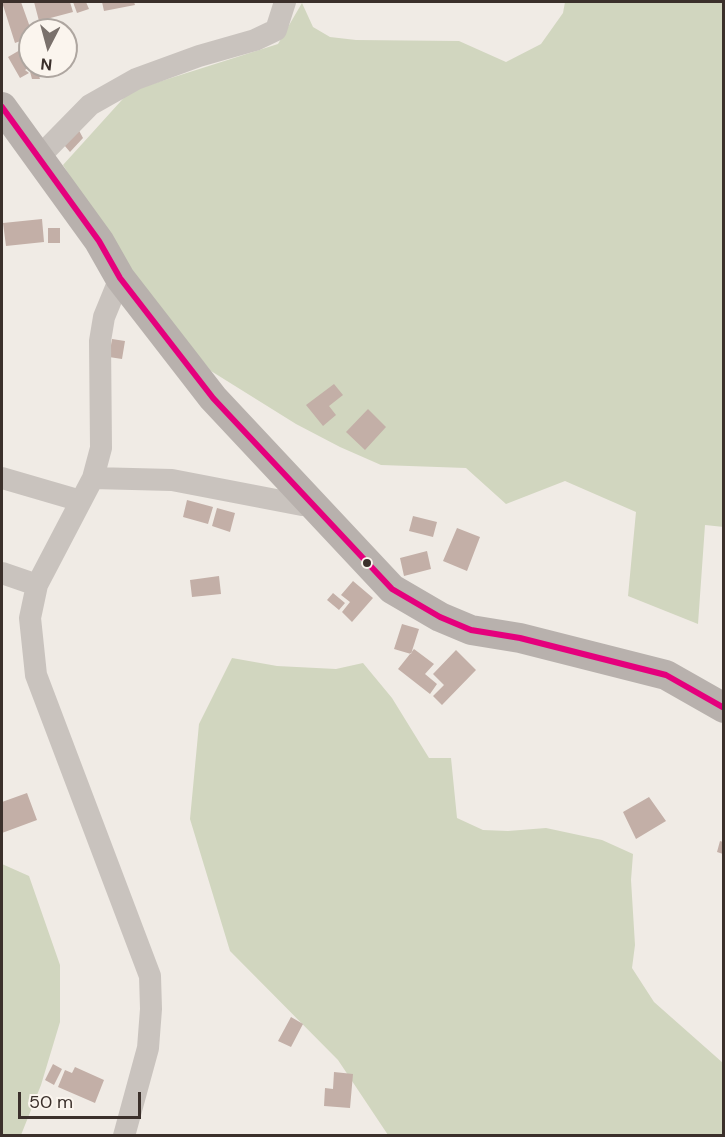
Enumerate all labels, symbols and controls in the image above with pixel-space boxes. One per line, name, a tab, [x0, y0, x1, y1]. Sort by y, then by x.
north arrow	[18, 18, 78, 78]
text: N	[39, 53, 53, 75]
unlabelled marker	[361, 557, 373, 569]
scale bar	[21, 1080, 144, 1118]
text: 50 m	[29, 1090, 73, 1114]

